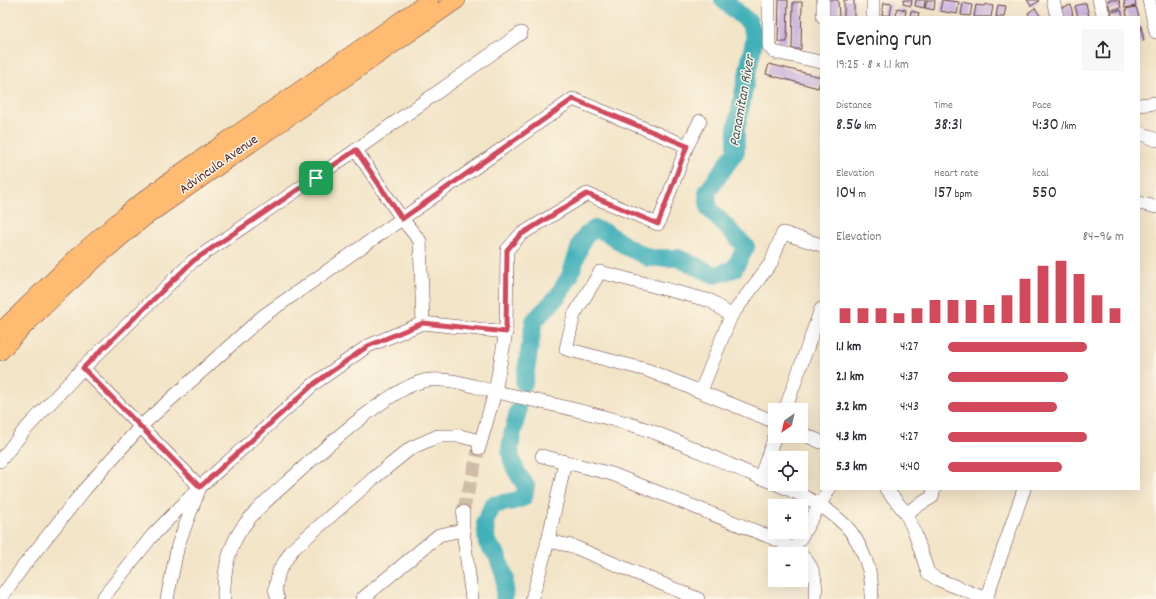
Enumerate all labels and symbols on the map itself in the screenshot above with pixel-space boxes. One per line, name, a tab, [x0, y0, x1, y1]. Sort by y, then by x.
water label: Panamitan River	[724, 52, 762, 148]
street label: Advincula Avenue	[176, 130, 262, 200]
pin	[299, 161, 333, 195]
north arrow	[768, 403, 808, 443]

